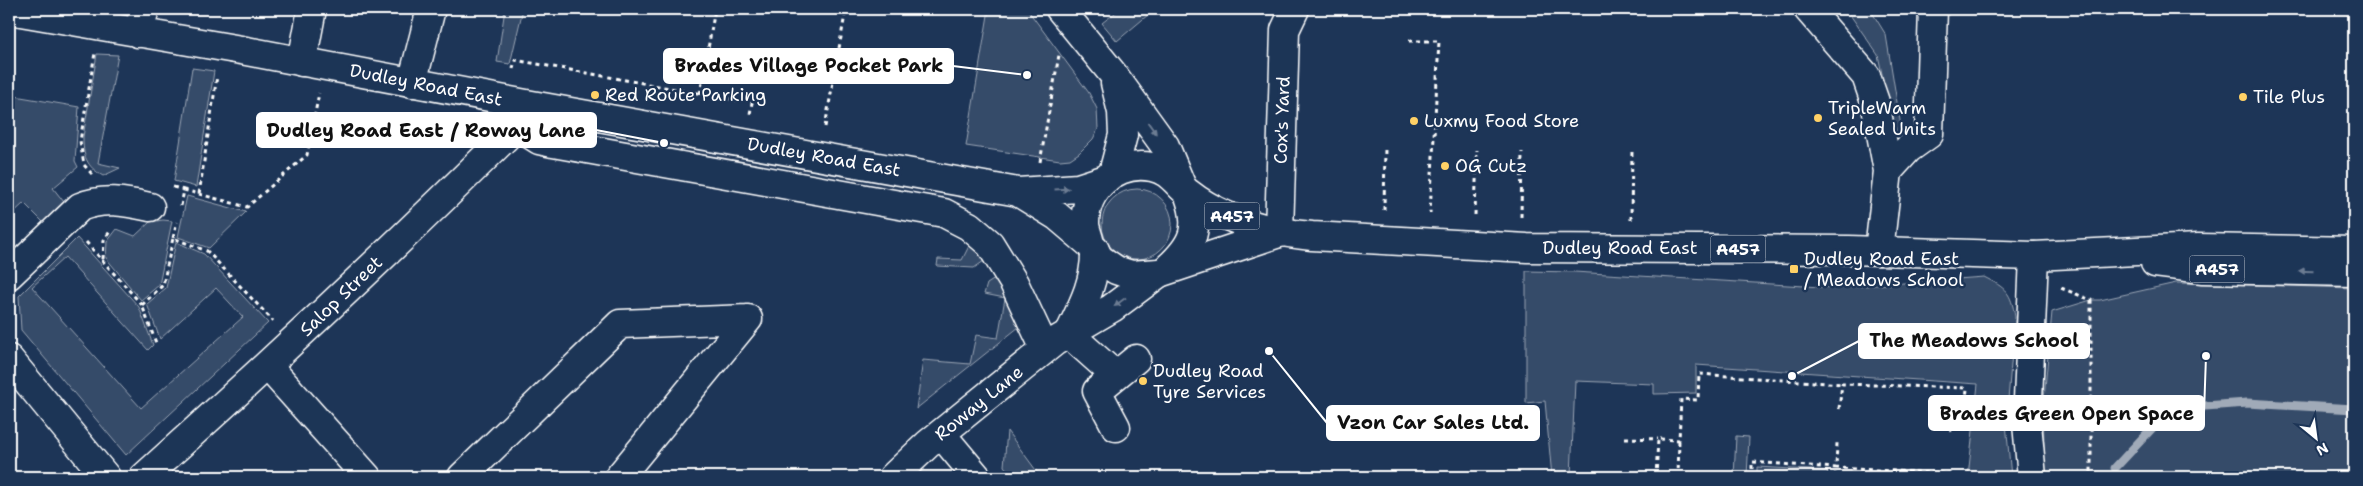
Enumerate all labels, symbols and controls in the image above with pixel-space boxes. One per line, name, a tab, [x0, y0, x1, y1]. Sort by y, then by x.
callout: Brades Village Pocket Park	[664, 49, 953, 83]
text: Brades Village Pocket Park	[674, 53, 944, 78]
street label: Dudley Road East	[348, 58, 505, 112]
street label: Cox's Yard	[1268, 76, 1296, 164]
place label: Red Route Parking	[605, 83, 766, 107]
place label: Tile Plus	[2253, 85, 2325, 109]
marker: Red Route Parking	[589, 89, 601, 101]
marker: Tile Plus	[2237, 91, 2249, 103]
place label: TripleWarm Sealed Units	[1828, 96, 1936, 141]
place label: Luxmy Food Store	[1424, 109, 1579, 133]
marker: TripleWarm Sealed Units	[1812, 112, 1824, 124]
callout: Dudley Road East / Roway Lane	[257, 113, 596, 147]
marker: Luxmy Food Store	[1408, 115, 1420, 127]
text: Dudley Road East / Roway Lane	[266, 118, 586, 143]
one-way arrow	[1147, 121, 1157, 135]
street label: Dudley Road East	[746, 132, 903, 182]
place label: OG Cutz	[1455, 154, 1527, 178]
marker: OG Cutz	[1439, 160, 1451, 172]
one-way arrow	[1055, 185, 1071, 193]
road number: A457	[1204, 202, 1260, 230]
road number: A457	[1710, 235, 1766, 262]
street label: Dudley Road East	[1542, 236, 1698, 260]
place label: Dudley Road East / Meadows School	[1804, 247, 1964, 292]
street label: Salop Street	[294, 250, 388, 342]
road number: A457	[2190, 255, 2244, 282]
marker: Dudley Road East / Meadows School	[1788, 263, 1800, 275]
one-way arrow	[2297, 267, 2313, 275]
one-way arrow	[1113, 297, 1127, 307]
callout: The Meadows School	[1859, 324, 2089, 358]
text: The Meadows School	[1869, 328, 2079, 353]
place label: Dudley Road Tyre Services	[1153, 359, 1266, 404]
street label: Roway Lane	[930, 360, 1028, 446]
marker: Dudley Road Tyre Services	[1137, 375, 1149, 387]
callout: Brades Green Open Space	[1929, 396, 2204, 430]
text: Brades Green Open Space	[1940, 401, 2194, 426]
callout: Vzon Car Sales Ltd.	[1327, 406, 1539, 440]
text: Vzon Car Sales Ltd.	[1337, 410, 1529, 435]
north arrow	[2290, 414, 2340, 464]
text: N	[2313, 439, 2332, 460]

